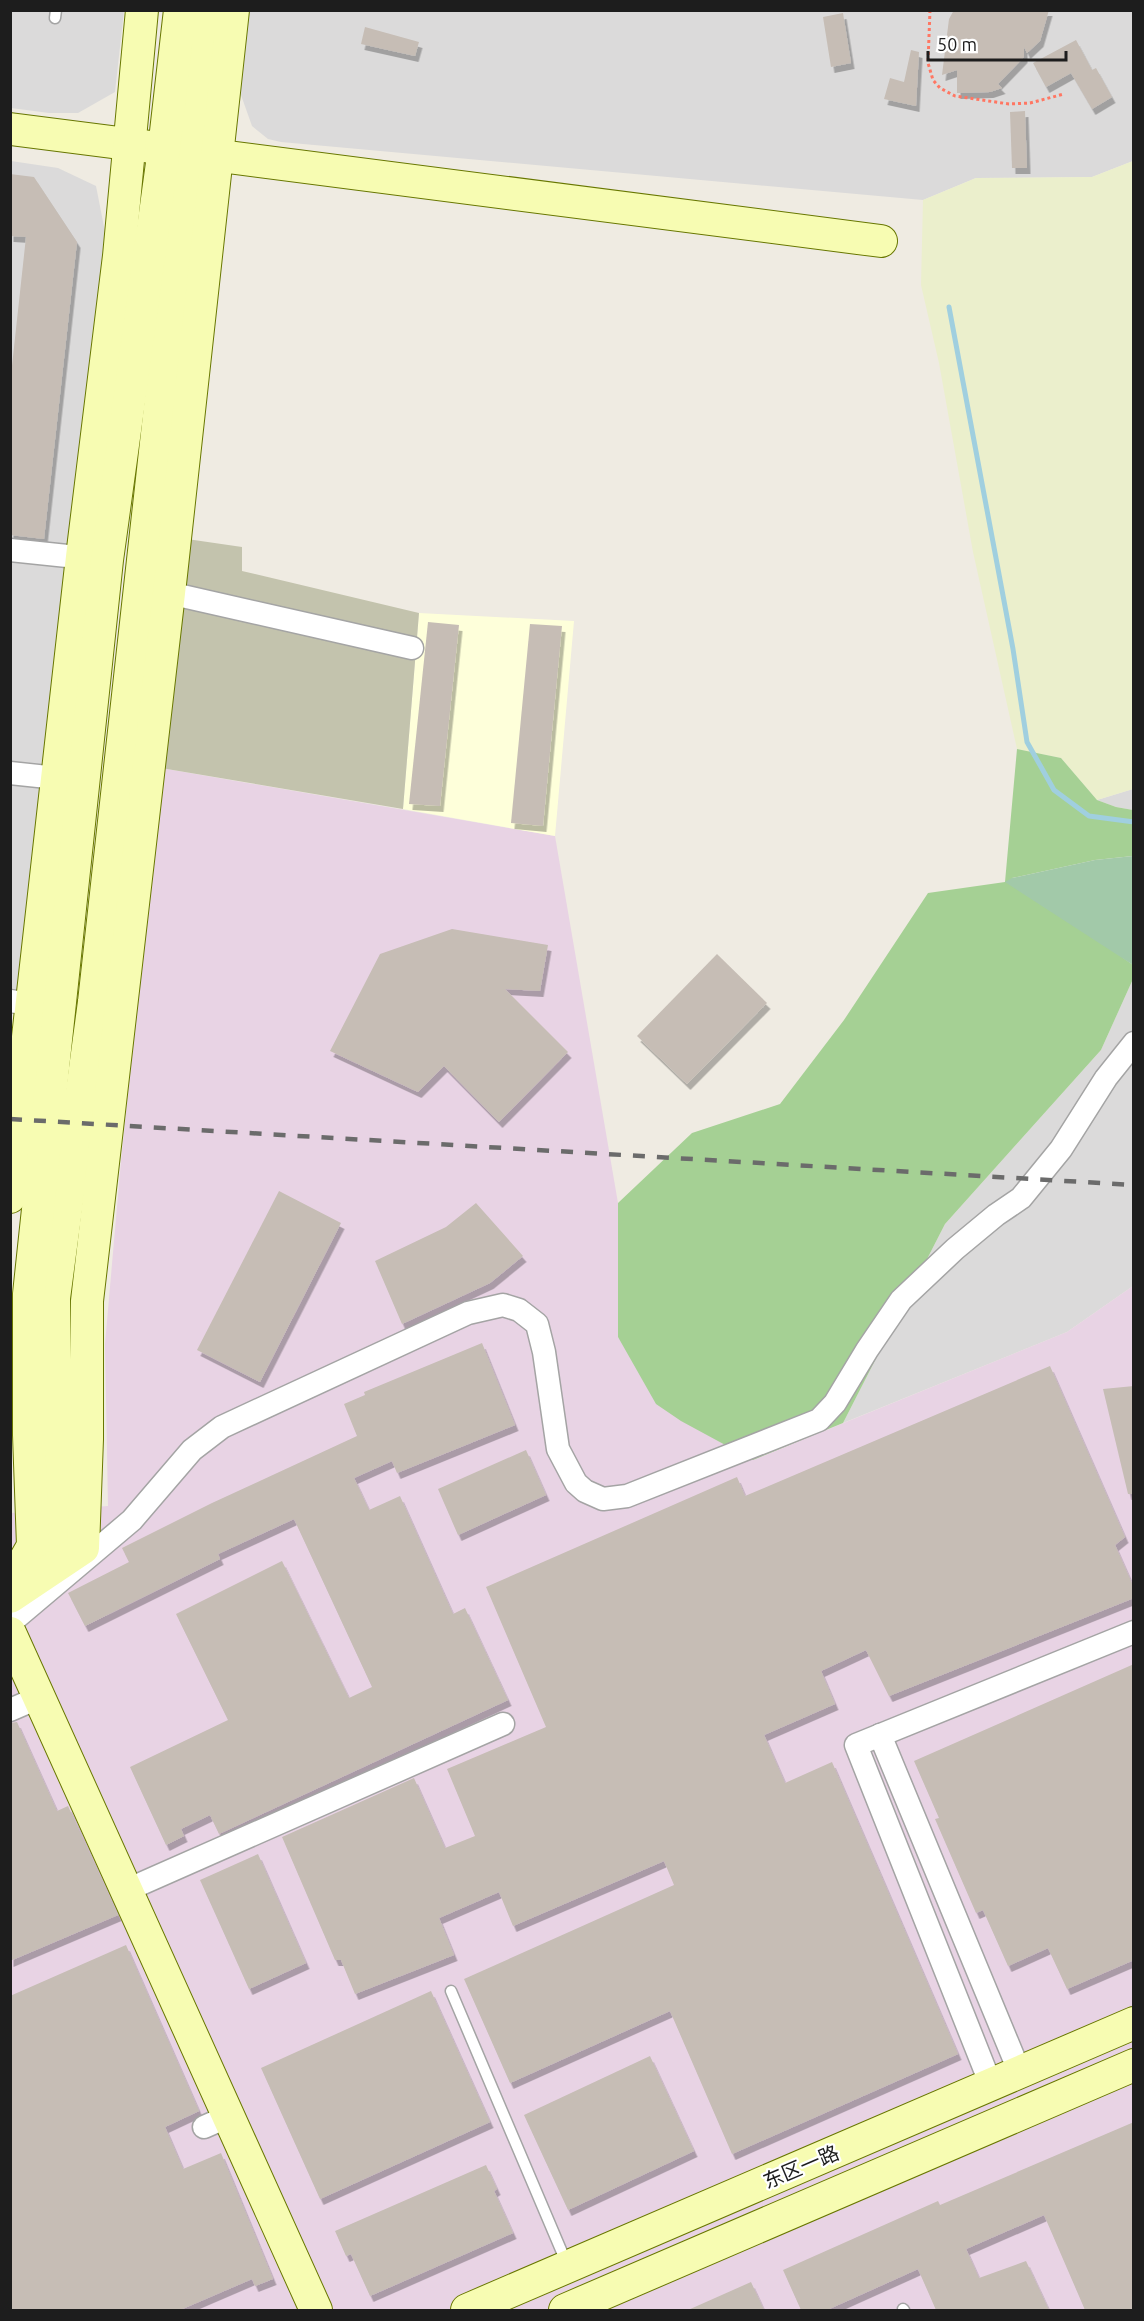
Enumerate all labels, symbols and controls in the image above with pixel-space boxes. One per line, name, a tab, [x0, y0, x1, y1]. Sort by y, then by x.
scale bar	[928, 24, 1066, 62]
text: 50 m	[937, 34, 977, 54]
street label: 东区一路	[759, 2140, 842, 2193]

